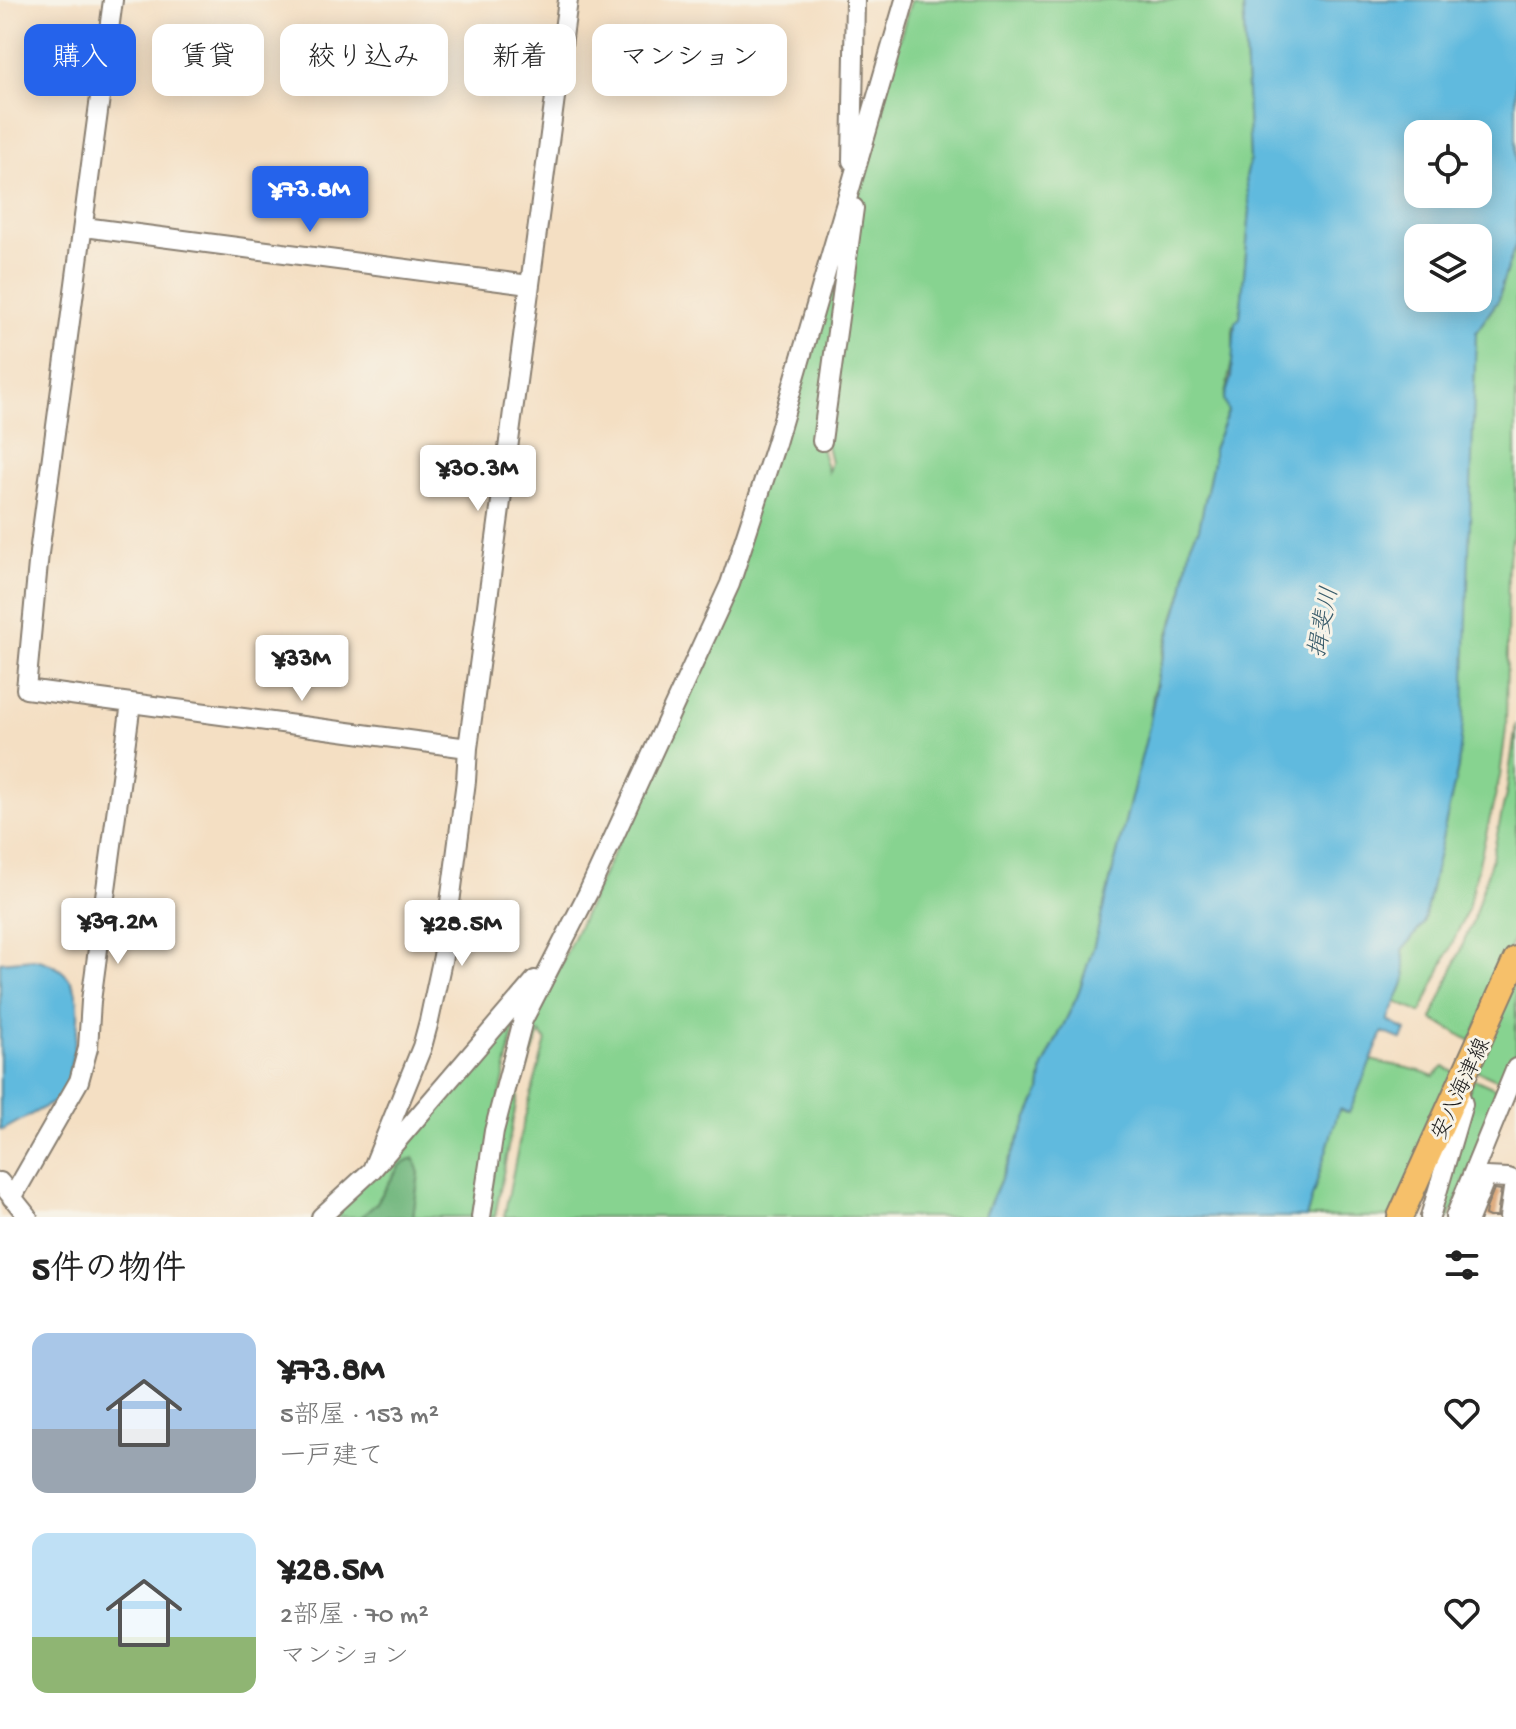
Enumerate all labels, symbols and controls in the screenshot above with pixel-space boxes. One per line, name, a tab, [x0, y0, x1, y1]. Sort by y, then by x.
chip: 購入	[24, 24, 136, 96]
chip: 賃貸	[152, 24, 264, 96]
chip: 絞り込み	[280, 24, 448, 96]
chip: 新着	[464, 24, 576, 96]
chip: マンション	[592, 24, 787, 96]
map controls	[1404, 120, 1492, 312]
button: locate	[1404, 120, 1492, 208]
pin: ¥73.8M	[245, 166, 375, 234]
text: ¥73.8M	[270, 176, 350, 207]
button: layers	[1404, 224, 1492, 312]
pin: ¥30.3M	[413, 445, 543, 513]
text: ¥30.3M	[438, 455, 518, 486]
water label: 揖斐川	[1303, 584, 1347, 661]
pin: ¥33M	[255, 635, 349, 703]
text: ¥33M	[273, 645, 331, 676]
pin: ¥39.2M	[53, 898, 183, 966]
pin: ¥28.5M	[397, 900, 527, 968]
text: ¥39.2M	[79, 908, 157, 939]
text: ¥28.5M	[423, 910, 501, 941]
street label: 安八海津線	[1427, 1034, 1498, 1145]
icon: filters	[1440, 1243, 1484, 1287]
text: 5件の物件	[32, 1252, 186, 1292]
text: ¥73.8M	[280, 1352, 384, 1392]
icon: home	[96, 1365, 192, 1461]
icon: heart	[1440, 1391, 1484, 1435]
text: 5部屋 · 153 m²	[280, 1402, 439, 1433]
text: 一戸建て	[280, 1443, 384, 1474]
text: ¥28.5M	[280, 1552, 383, 1592]
icon: home	[96, 1565, 192, 1661]
icon: heart	[1440, 1591, 1484, 1635]
text: 2部屋 · 70 m²	[280, 1602, 428, 1633]
text: マンション	[280, 1643, 409, 1674]

